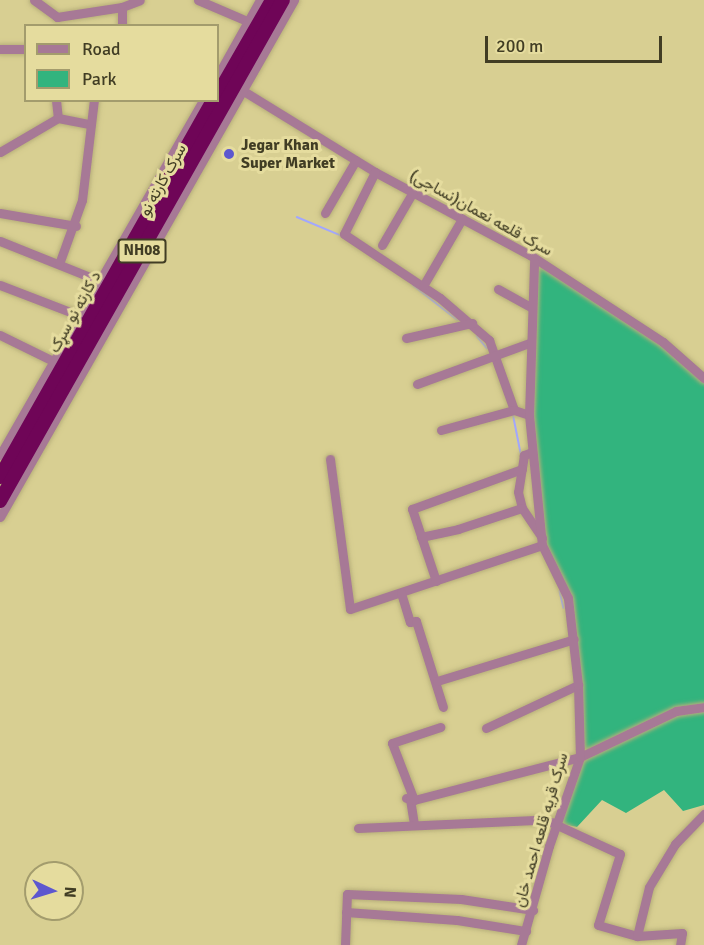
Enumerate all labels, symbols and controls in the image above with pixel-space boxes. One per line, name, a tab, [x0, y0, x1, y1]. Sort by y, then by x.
legend	[24, 24, 219, 102]
scale bar	[488, 24, 665, 62]
text: 200 m	[496, 35, 543, 57]
text: Road	[82, 38, 121, 60]
text: Park	[82, 68, 117, 90]
place label: Jegar Khan Super Market	[241, 135, 335, 173]
street label: سرک کارته نو	[135, 141, 191, 219]
marker: Jegar Khan Super Market	[222, 147, 236, 161]
street label: سرک قلعه نعمان(نساجی)	[406, 166, 556, 260]
road number: NH08	[116, 239, 168, 263]
street label: د کارته نو سړک	[45, 268, 105, 356]
street label: سرک قریه قلعه احمد خان	[510, 751, 572, 909]
north arrow	[24, 861, 84, 921]
text: N	[60, 886, 80, 898]

